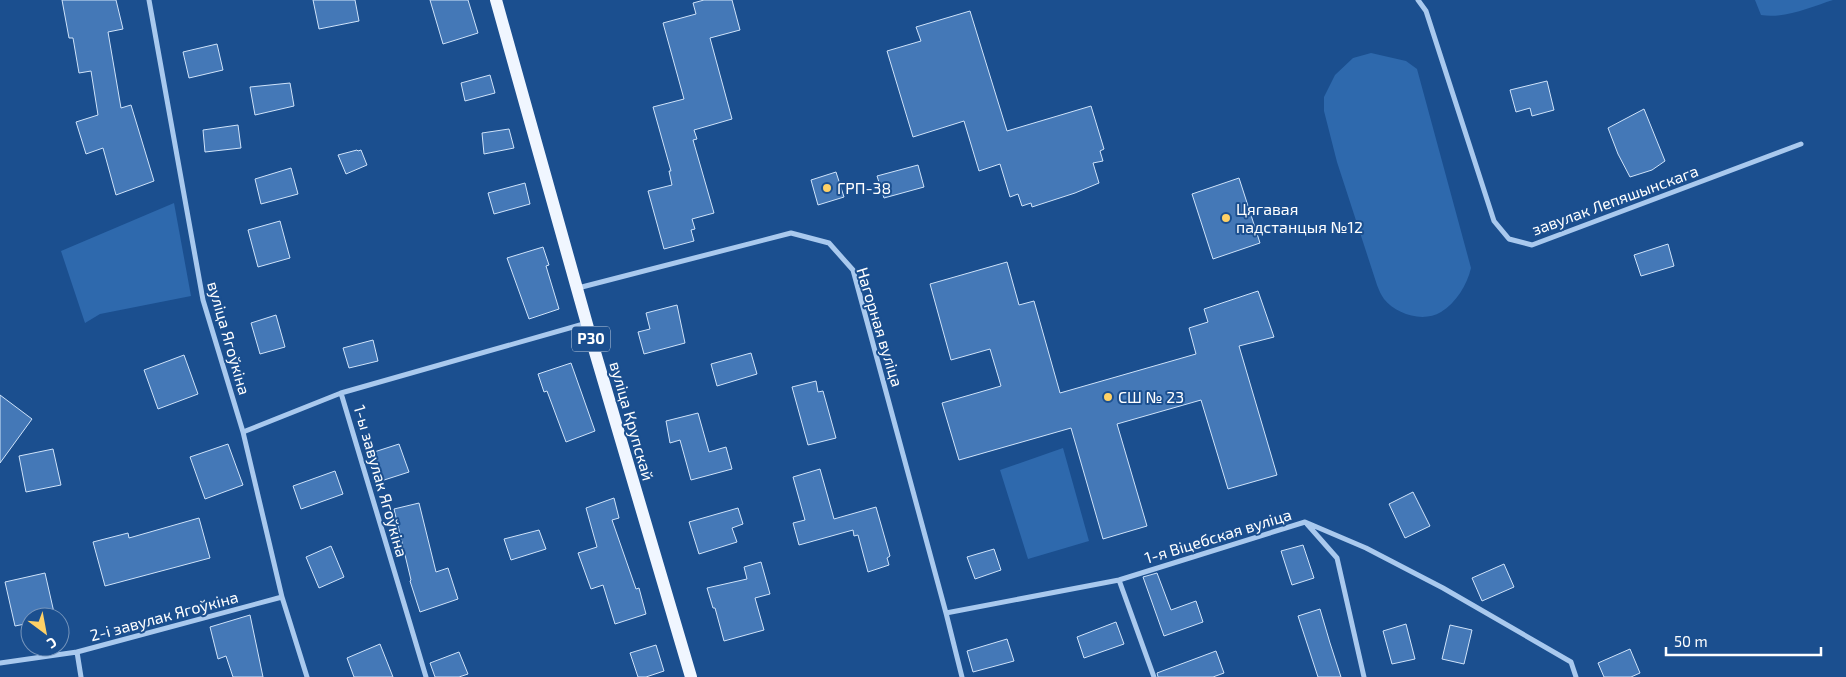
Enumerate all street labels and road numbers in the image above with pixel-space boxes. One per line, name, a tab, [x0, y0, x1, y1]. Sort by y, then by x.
street label: завулак Лепяшынскага	[1529, 161, 1701, 239]
street label: Нагорная вуліца	[852, 265, 908, 389]
street label: вуліца Ягоўкіна	[203, 279, 255, 397]
road number: Р30	[572, 326, 610, 352]
street label: вуліца Крупскай	[605, 359, 659, 483]
street label: 1-ы завулак Ягоўкіна	[350, 403, 412, 559]
street label: 1-я Віцебская вуліца	[1142, 504, 1294, 568]
street label: 2-і завулак Ягоўкіна	[88, 587, 240, 645]

